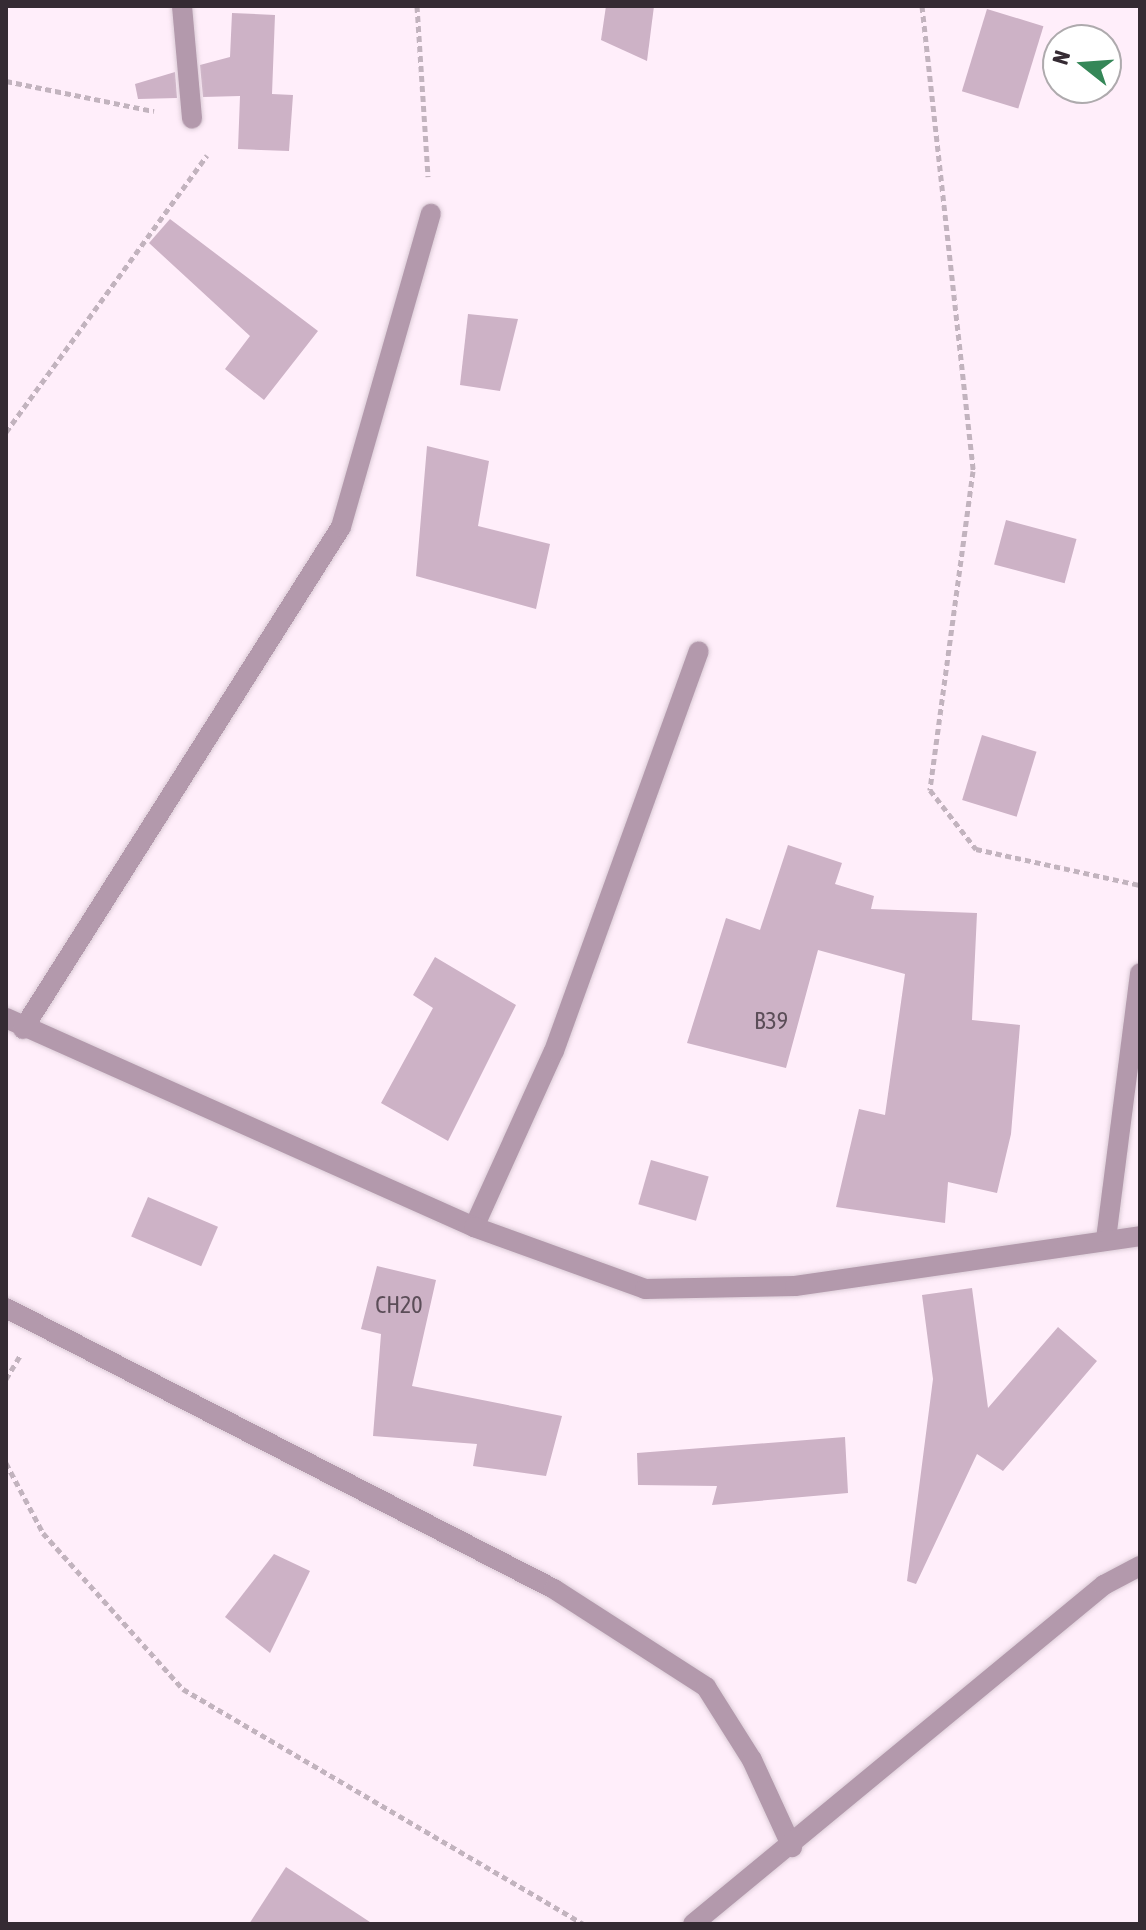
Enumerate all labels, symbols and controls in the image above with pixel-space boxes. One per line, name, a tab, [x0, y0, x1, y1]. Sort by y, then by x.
north arrow	[1042, 24, 1122, 104]
text: N	[1047, 48, 1075, 68]
house number: B39	[754, 1007, 788, 1035]
house number: CH20	[375, 1291, 423, 1319]

